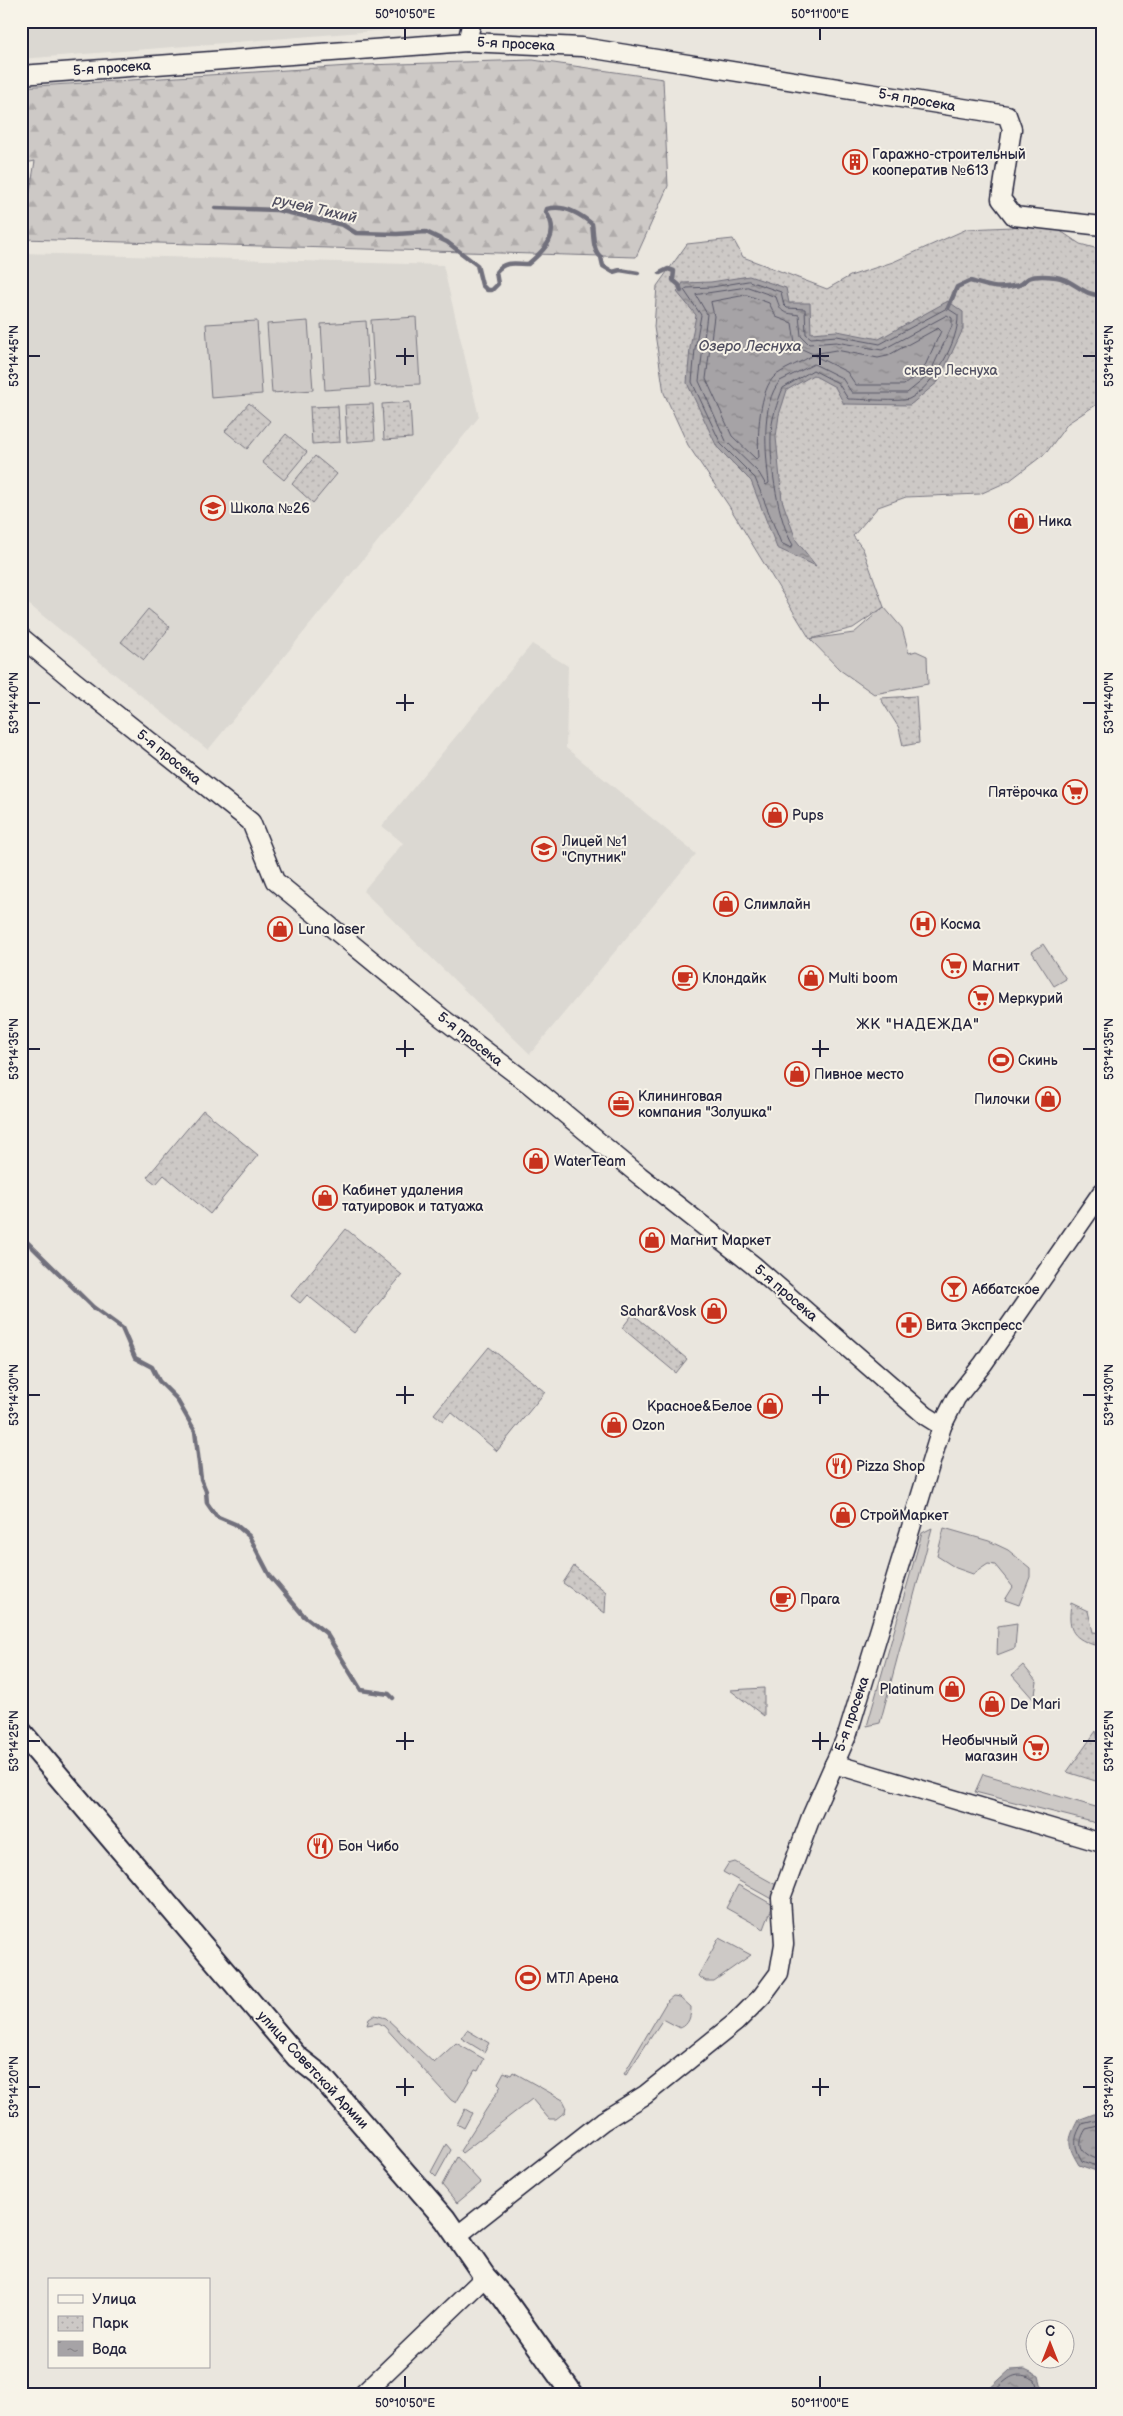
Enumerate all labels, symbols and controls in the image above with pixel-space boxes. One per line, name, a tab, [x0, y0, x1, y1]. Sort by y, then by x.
text: 50°10'50"E	[375, 7, 435, 22]
text: 50°11'00"E	[791, 7, 849, 22]
street label: 5-я просека	[477, 33, 556, 55]
street label: 5-я просека	[72, 57, 152, 79]
street label: 5-я просека	[877, 85, 958, 115]
place label: Гаражно-строительный кооператив №613	[872, 146, 1026, 179]
building icon: Гаражно-строительный кооператив №613	[842, 149, 868, 175]
water label: ручей Тихий	[271, 190, 359, 228]
text: 53°14'45"N	[7, 325, 22, 387]
text: 53°14'45"N	[1102, 325, 1117, 387]
water label: Озеро Леснуха	[698, 337, 802, 356]
park label: сквер Леснуха	[904, 362, 998, 379]
school or university icon: Школа №26	[200, 495, 226, 521]
place label: Школа №26	[230, 500, 310, 517]
shop icon: Ника	[1008, 508, 1034, 534]
place label: Ника	[1038, 513, 1072, 530]
text: 53°14'40"N	[7, 672, 22, 734]
text: 53°14'40"N	[1102, 672, 1117, 734]
street label: 5-я просека	[133, 726, 205, 789]
supermarket icon: Пятёрочка	[1062, 779, 1088, 805]
place label: Пятёрочка	[988, 784, 1059, 801]
shop icon: Pups	[762, 802, 788, 828]
place label: Pups	[792, 807, 824, 824]
place label: Лицей №1 "Спутник"	[561, 833, 627, 866]
school or university icon: Лицей №1 "Спутник"	[531, 836, 557, 862]
shop icon: Слимлайн	[713, 891, 739, 917]
place label: Слимлайн	[744, 896, 811, 913]
hospital icon: Косма	[910, 911, 936, 937]
shop icon: Luna laser	[267, 916, 293, 942]
place label: Косма	[940, 916, 981, 933]
place label: Luna laser	[298, 921, 366, 938]
supermarket icon: Магнит	[941, 953, 967, 979]
place label: Магнит	[972, 958, 1020, 975]
cafe icon: Клондайк	[672, 965, 698, 991]
shop icon: Multi boom	[798, 965, 824, 991]
place label: Клондайк	[702, 970, 767, 987]
place label: Multi boom	[828, 970, 898, 987]
supermarket icon: Меркурий	[968, 985, 994, 1011]
place label: Меркурий	[998, 990, 1063, 1007]
street label: 5-я просека	[434, 1008, 507, 1070]
district label: ЖК "НАДЕЖДА"	[856, 1015, 980, 1034]
text: 53°14'35"N	[7, 1018, 22, 1080]
text: 53°14'35"N	[1102, 1018, 1117, 1080]
sports icon: Скинь	[988, 1047, 1014, 1073]
place label: Скинь	[1018, 1052, 1058, 1069]
shop icon: Пивное место	[784, 1061, 810, 1087]
place label: Пивное место	[814, 1066, 904, 1083]
shop icon: Пилочки	[1035, 1086, 1061, 1112]
place label: Клининговая компания "Золушка"	[638, 1088, 772, 1121]
office icon: Клининговая компания "Золушка"	[608, 1091, 634, 1117]
place label: Пилочки	[974, 1091, 1030, 1108]
shop icon: WaterTeam	[523, 1148, 549, 1174]
place label: WaterTeam	[554, 1153, 626, 1170]
place label: Кабинет удаления татуировок и татуажа	[342, 1182, 484, 1215]
shop icon: Кабинет удаления татуировок и татуажа	[312, 1185, 338, 1211]
shop icon: Магнит Маркет	[639, 1227, 665, 1253]
place label: Магнит Маркет	[670, 1232, 772, 1249]
street label: 5-я просека	[751, 1261, 822, 1326]
bar icon: Аббатское	[941, 1276, 967, 1302]
place label: Аббатское	[971, 1281, 1040, 1298]
shop icon: Sahar&Vosk	[701, 1298, 727, 1324]
place label: Sahar&Vosk	[620, 1303, 696, 1320]
pharmacy icon: Вита Экспресс	[896, 1312, 922, 1338]
place label: Вита Экспресс	[926, 1317, 1022, 1334]
text: 53°14'30"N	[7, 1364, 22, 1426]
text: 53°14'30"N	[1102, 1364, 1117, 1426]
shop icon: Красное&Белое	[757, 1393, 783, 1419]
place label: Красное&Белое	[647, 1398, 752, 1415]
shop icon: Ozon	[601, 1412, 627, 1438]
place label: Ozon	[632, 1417, 665, 1434]
restaurant icon: Pizza Shop	[826, 1453, 852, 1479]
place label: Pizza Shop	[856, 1458, 925, 1475]
shop icon: СтройМаркет	[830, 1502, 856, 1528]
place label: СтройМаркет	[860, 1507, 949, 1524]
cafe icon: Прага	[770, 1586, 796, 1612]
place label: Прага	[800, 1591, 841, 1608]
street label: 5-я просека	[831, 1674, 873, 1754]
shop icon: Platinum	[939, 1676, 965, 1702]
place label: Platinum	[879, 1681, 934, 1698]
shop icon: De Mari	[979, 1691, 1005, 1717]
place label: De Mari	[1010, 1696, 1060, 1713]
text: 53°14'25"N	[7, 1710, 22, 1772]
text: 53°14'25"N	[1102, 1710, 1117, 1772]
place label: Необычный магазин	[942, 1732, 1018, 1765]
supermarket icon: Необычный магазин	[1023, 1735, 1049, 1761]
restaurant icon: Бон Чибо	[307, 1833, 333, 1859]
place label: Бон Чибо	[338, 1838, 399, 1855]
sports icon: МТЛ Арена	[515, 1965, 541, 1991]
place label: МТЛ Арена	[546, 1970, 620, 1987]
street label: улица Советской Армии	[254, 2008, 372, 2132]
text: 53°14'20"N	[7, 2056, 22, 2118]
text: 53°14'20"N	[1102, 2056, 1117, 2118]
legend	[48, 2278, 210, 2368]
text: Улица	[92, 2290, 137, 2309]
text: Парк	[92, 2314, 129, 2333]
north arrow	[1026, 2318, 1076, 2368]
text: С	[1045, 2323, 1055, 2340]
text: Вода	[92, 2340, 127, 2359]
text: 50°10'50"E	[375, 2396, 435, 2411]
text: 50°11'00"E	[791, 2396, 849, 2411]

